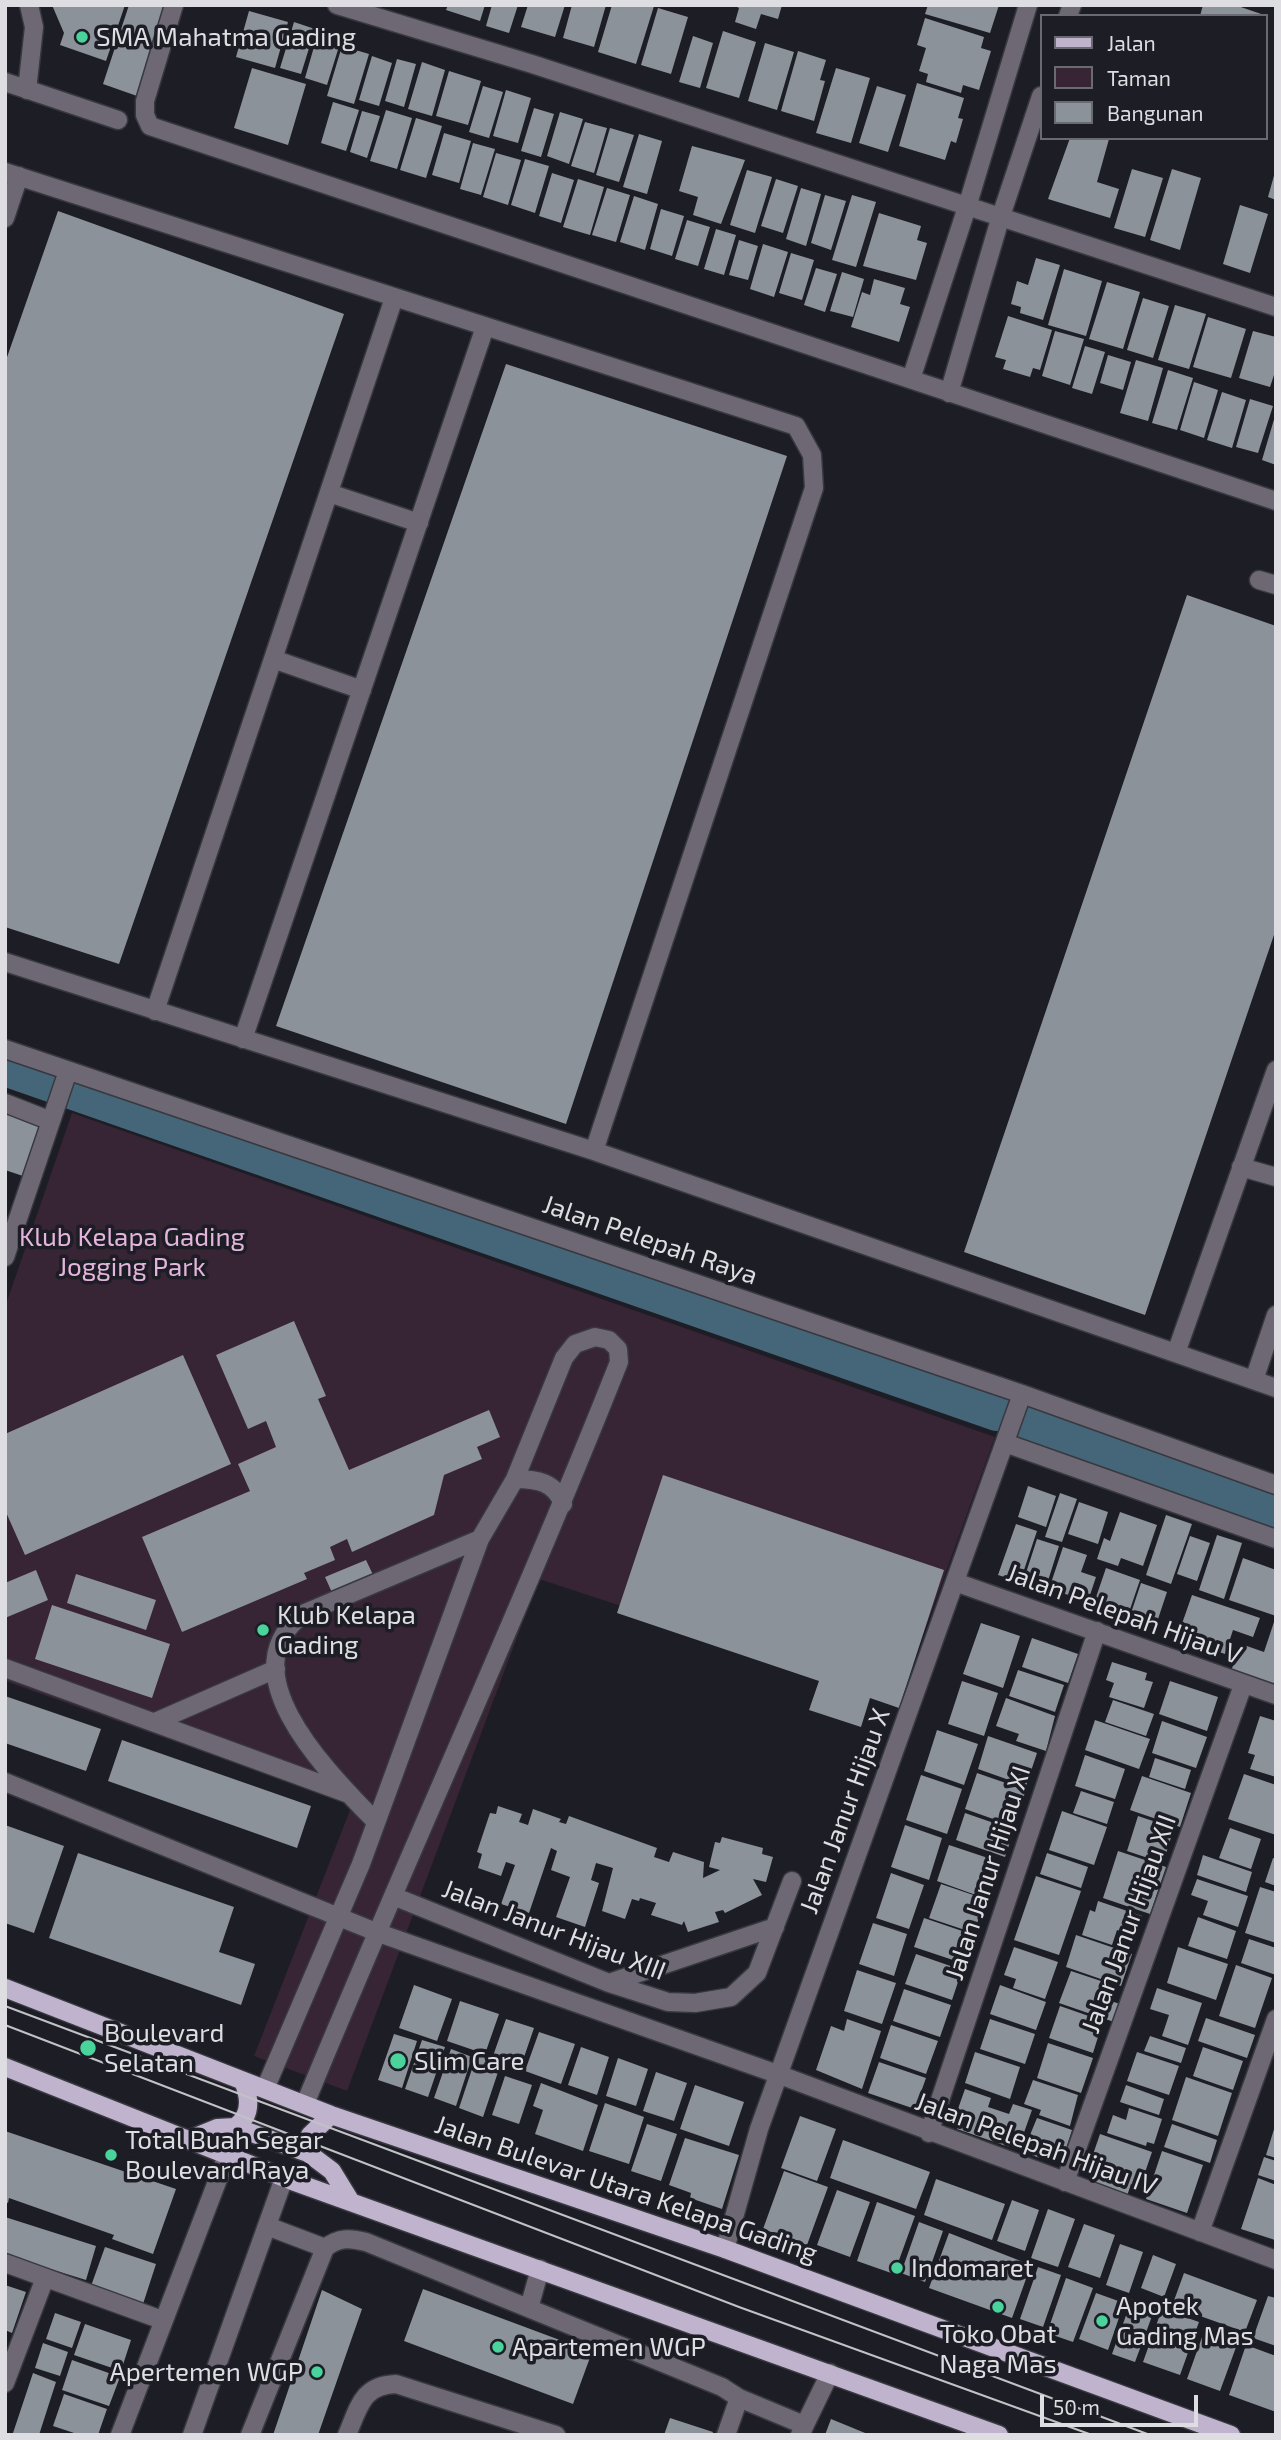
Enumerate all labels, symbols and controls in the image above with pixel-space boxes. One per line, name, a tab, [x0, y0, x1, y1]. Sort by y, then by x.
legend	[1040, 14, 1267, 140]
place label: SMA Mahatma Gading	[96, 21, 356, 53]
marker: SMA Mahatma Gading	[74, 29, 90, 45]
text: Jalan	[1107, 30, 1156, 55]
text: Taman	[1107, 65, 1171, 90]
text: Bangunan	[1107, 100, 1203, 125]
street label: Jalan Pelepah Raya	[538, 1189, 762, 1291]
park label: Klub Kelapa Gading Jogging Park	[19, 1221, 245, 1282]
street label: Jalan Pelepah Hijau V	[1002, 1557, 1246, 1671]
place label: Klub Kelapa Gading	[277, 1599, 416, 1660]
marker: Klub Kelapa Gading	[255, 1622, 271, 1638]
street label: Jalan Janur Hijau X	[793, 1704, 897, 1918]
street label: Jalan Janur Hijau XI	[939, 1762, 1037, 1984]
street label: Jalan Janur Hijau XII	[1075, 1811, 1183, 2037]
street label: Jalan Janur Hijau XIII	[438, 1873, 670, 1987]
place label: Boulevard Selatan	[104, 2017, 224, 2078]
marker: Boulevard Selatan	[78, 2038, 98, 2058]
place label: Slim Care	[414, 2045, 524, 2077]
marker: Slim Care	[388, 2051, 408, 2071]
street label: Jalan Pelepah Hijau IV	[911, 2086, 1161, 2202]
street label: Jalan Bulevar Utara Kelapa Gading	[431, 2109, 821, 2269]
place label: Total Buah Segar Boulevard Raya	[125, 2124, 323, 2186]
marker: Total Buah Segar Boulevard Raya	[103, 2147, 119, 2163]
place label: Indomaret	[911, 2252, 1034, 2284]
marker: Indomaret	[889, 2260, 905, 2276]
place label: Apotek Gading Mas	[1116, 2290, 1254, 2352]
marker: Toko Obat Naga Mas	[990, 2299, 1006, 2315]
marker: Apotek Gading Mas	[1094, 2313, 1110, 2329]
place label: Toko Obat Naga Mas	[939, 2318, 1057, 2380]
place label: Apartemen WGP	[512, 2331, 706, 2363]
marker: Apartemen WGP	[490, 2339, 506, 2355]
place label: Apertemen WGP	[110, 2356, 303, 2388]
marker: Apertemen WGP	[309, 2364, 325, 2380]
scale bar	[1043, 2380, 1200, 2424]
text: 50 m	[1053, 2394, 1100, 2419]

